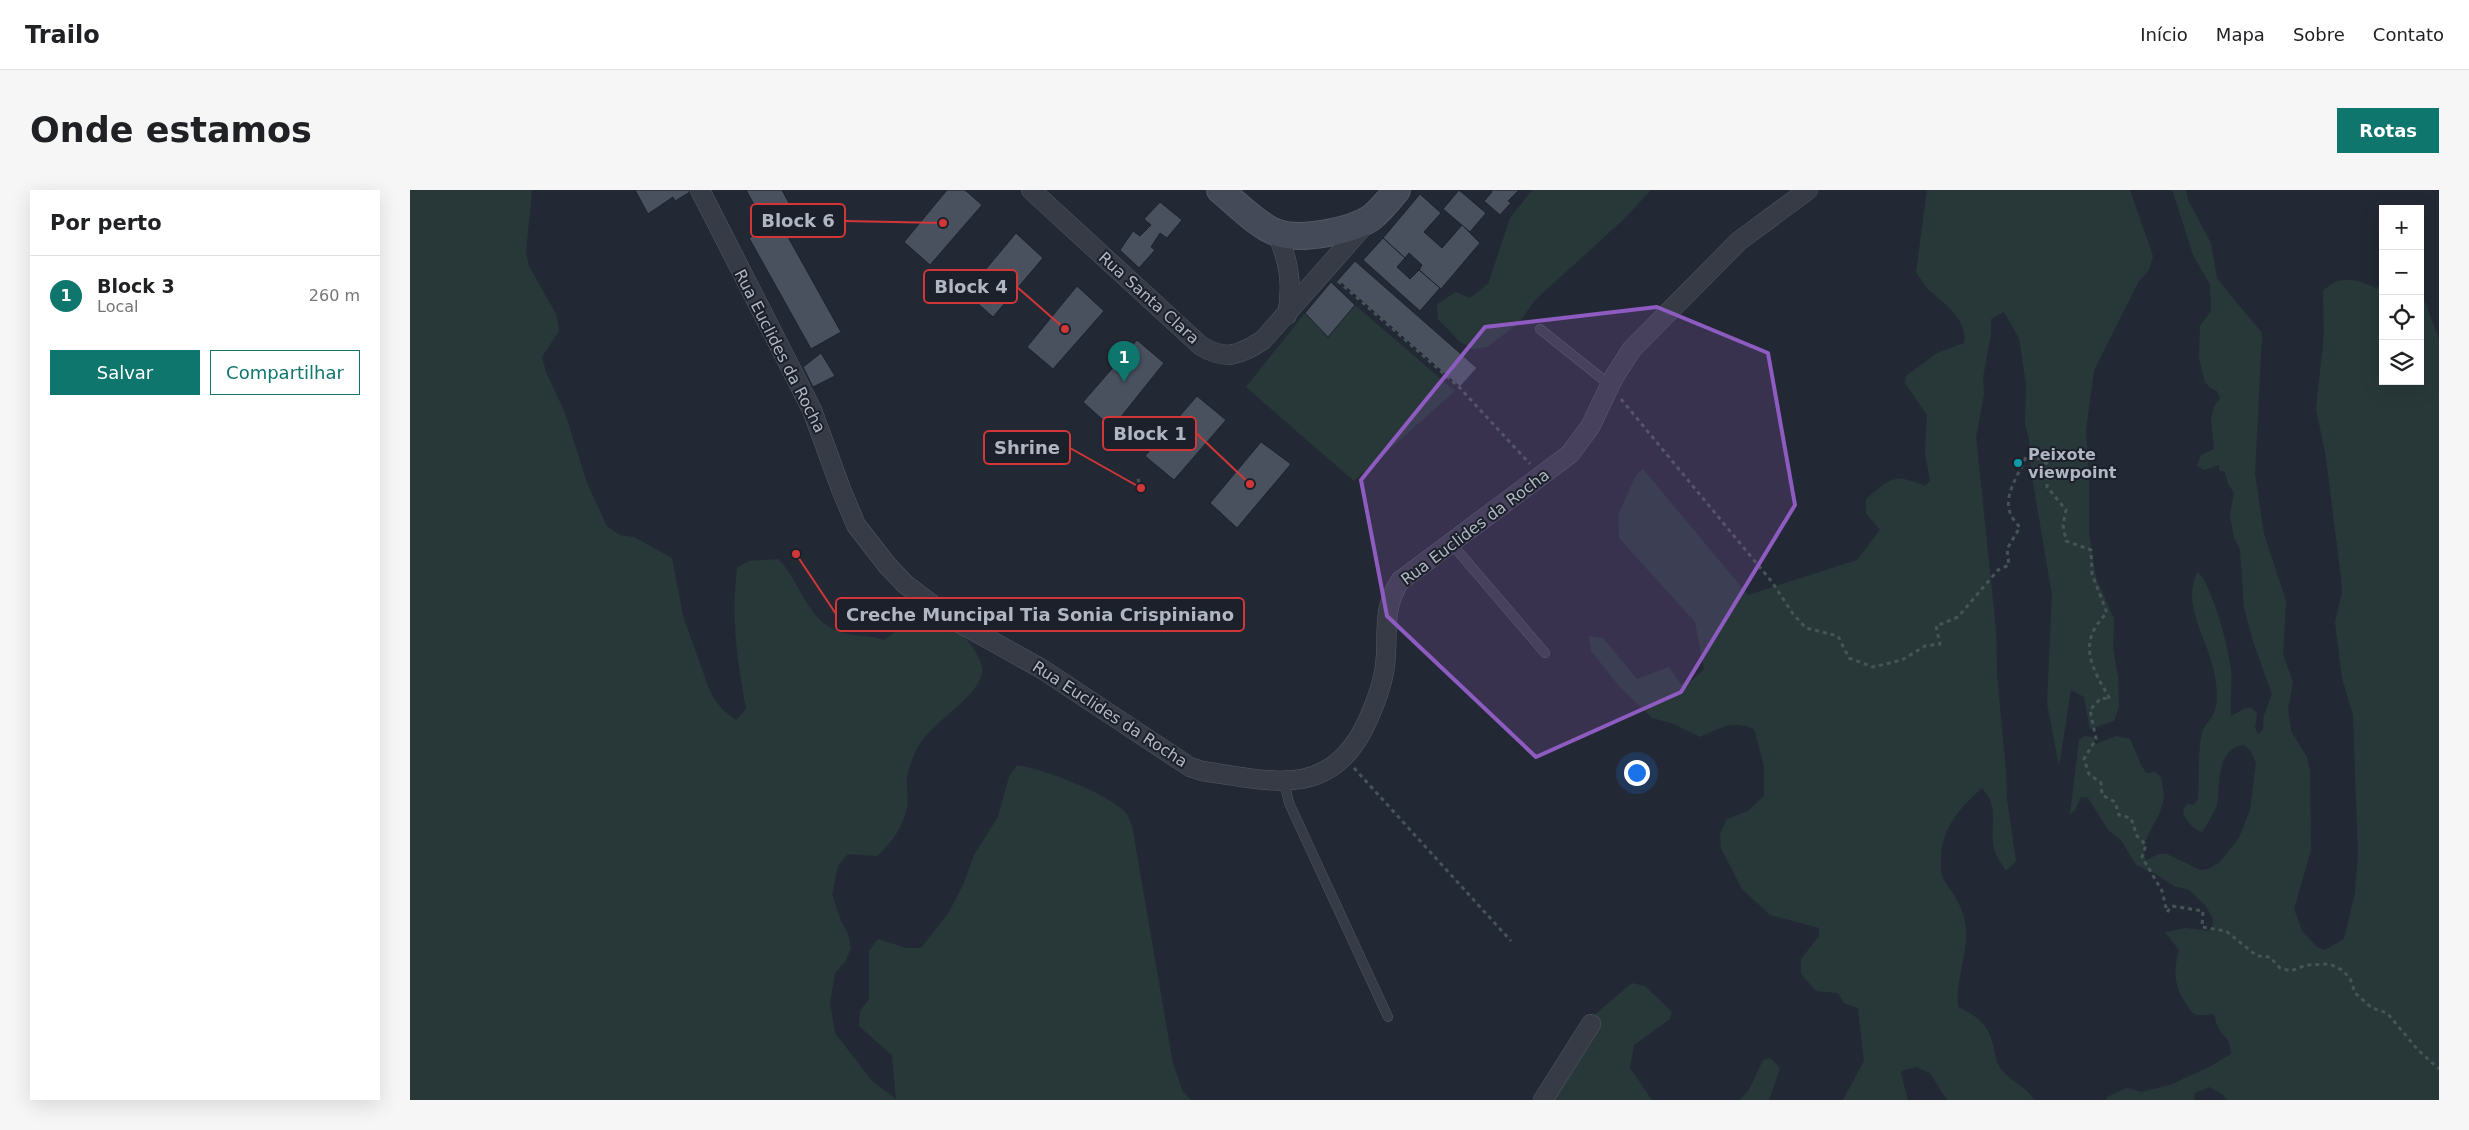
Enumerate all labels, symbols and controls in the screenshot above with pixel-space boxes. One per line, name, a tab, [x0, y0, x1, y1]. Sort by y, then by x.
text: Trailo	[25, 21, 100, 49]
text: Início	[2140, 24, 2188, 45]
text: Mapa	[2216, 24, 2265, 45]
text: Sobre	[2293, 24, 2345, 45]
text: Contato	[2373, 24, 2444, 45]
button: Rotas	[2337, 108, 2439, 153]
text: Onde estamos	[30, 110, 312, 150]
callout: Block 6	[751, 204, 845, 237]
map controls	[2379, 205, 2424, 385]
button: +	[2379, 205, 2424, 250]
text: Block 6	[761, 210, 835, 231]
text: Por perto	[50, 211, 162, 235]
street label: Rua Santa Clara	[1095, 248, 1203, 348]
button: −	[2379, 250, 2424, 295]
street label: Rua Euclides da Rocha	[731, 266, 829, 436]
callout: Block 4	[924, 270, 1017, 303]
text: Block 3	[97, 275, 175, 297]
text: Block 4	[934, 276, 1008, 297]
text: 1	[60, 286, 72, 305]
text: 260 m	[309, 286, 360, 305]
button: locate	[2379, 295, 2424, 340]
text: Local	[97, 297, 138, 316]
button: layers	[2379, 340, 2424, 385]
pin: 1	[1108, 341, 1140, 382]
button: Salvar	[50, 350, 200, 395]
button: Compartilhar	[210, 350, 360, 395]
callout: Block 1	[1103, 417, 1196, 450]
text: Block 1	[1113, 423, 1187, 444]
callout: Shrine	[984, 431, 1070, 464]
text: Shrine	[994, 437, 1060, 458]
place label: Peixote viewpoint	[2028, 445, 2117, 482]
marker: Peixote viewpoint	[2012, 457, 2024, 469]
street label: Rua Euclides da Rocha	[1397, 465, 1553, 589]
callout: Creche Muncipal Tia Sonia Crispiniano	[836, 598, 1244, 631]
text: Creche Muncipal Tia Sonia Crispiniano	[846, 604, 1234, 625]
street label: Rua Euclides da Rocha	[1029, 657, 1191, 771]
your location	[1624, 760, 1650, 786]

